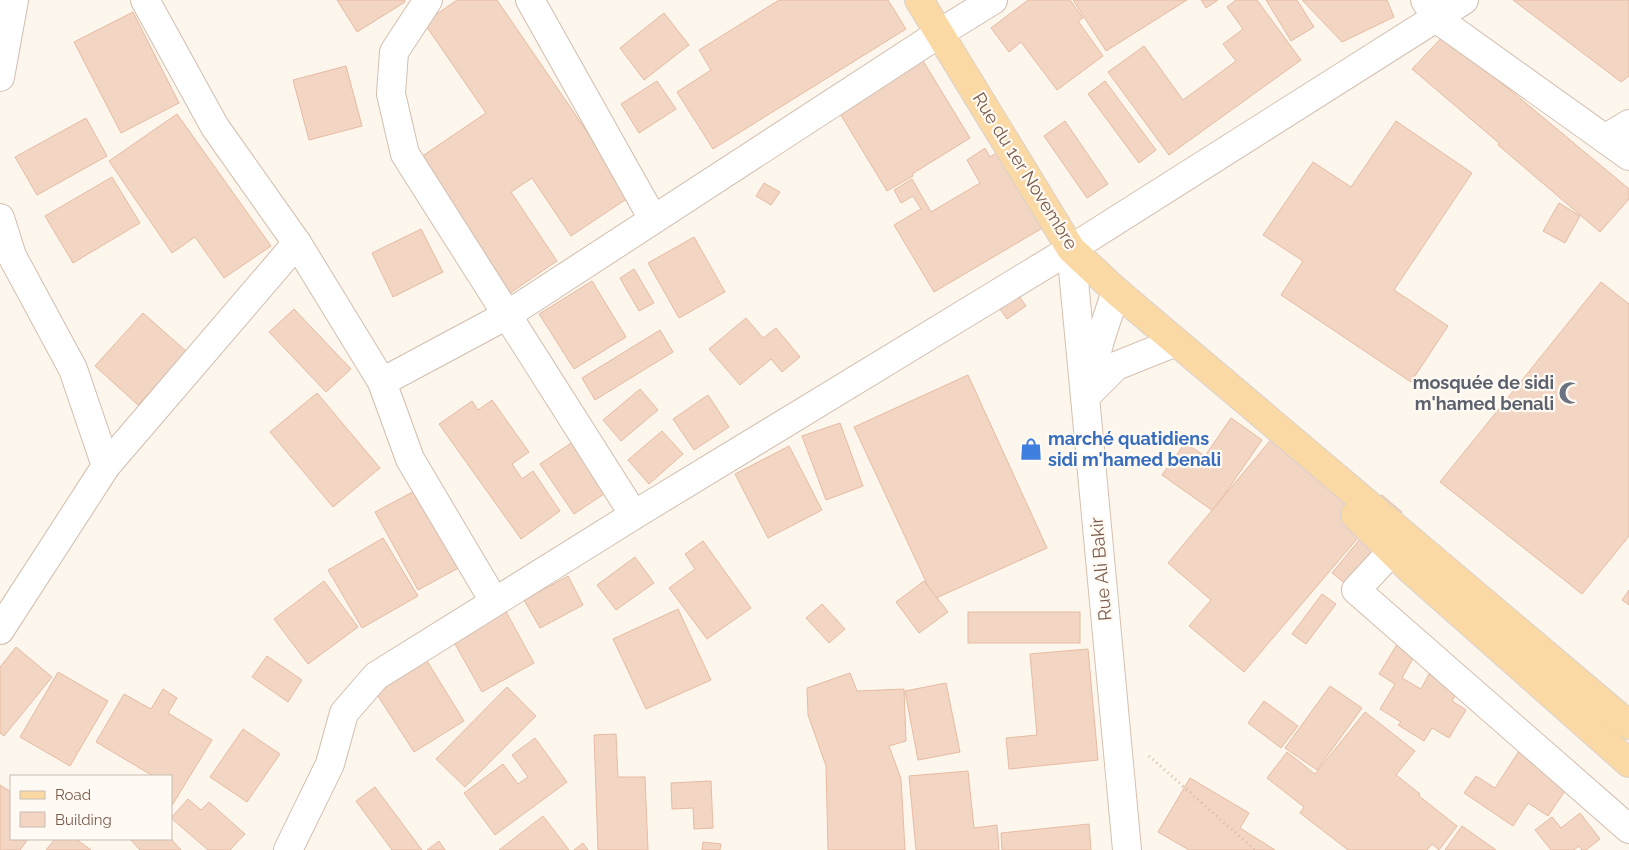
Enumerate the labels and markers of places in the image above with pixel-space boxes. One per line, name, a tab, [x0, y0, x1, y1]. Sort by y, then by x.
place label: mosquée de sidi m'hamed benali	[1413, 372, 1554, 414]
mosque icon: mosquée de sidi m'hamed benali	[1557, 380, 1583, 406]
place label: marché quatidiens sidi m'hamed benali	[1048, 428, 1221, 470]
shop icon: marché quatidiens sidi m'hamed benali	[1018, 436, 1044, 462]

